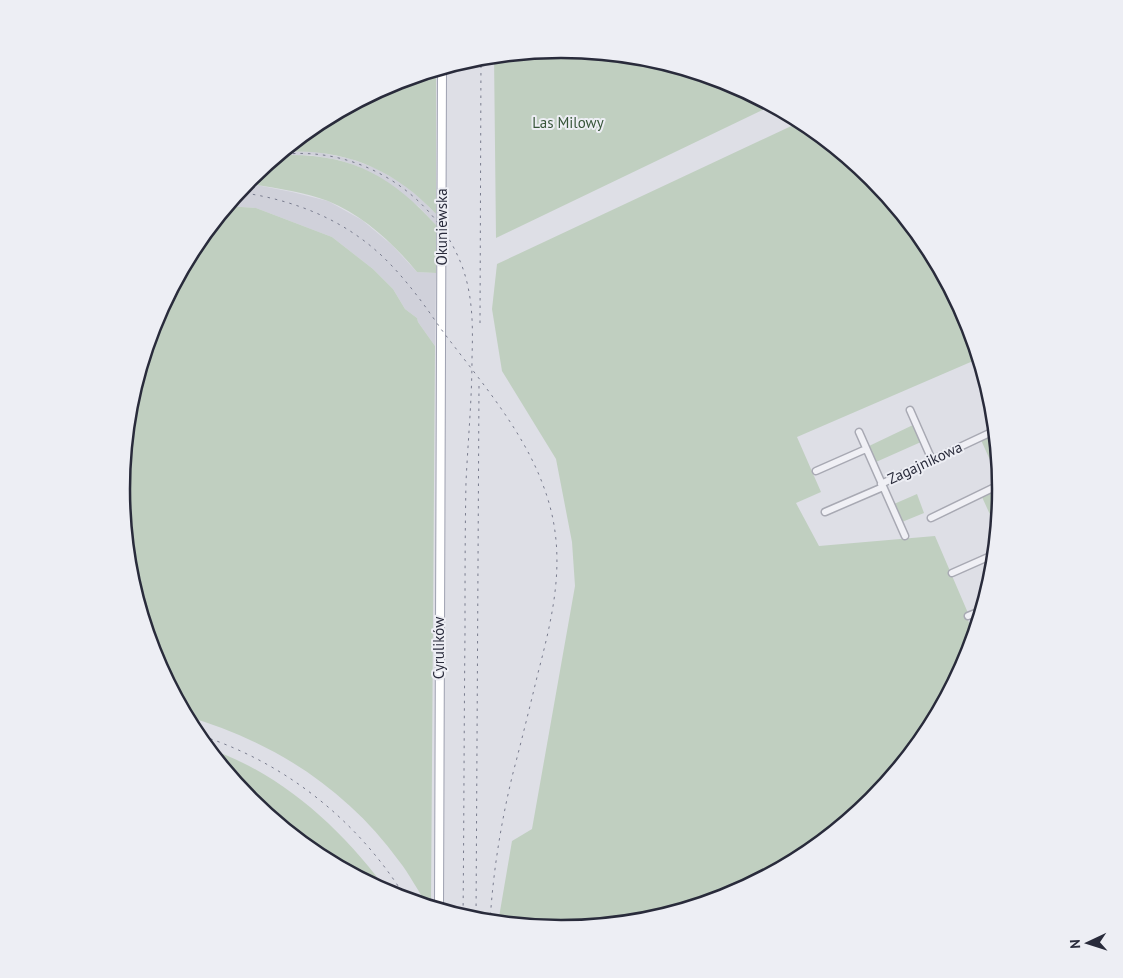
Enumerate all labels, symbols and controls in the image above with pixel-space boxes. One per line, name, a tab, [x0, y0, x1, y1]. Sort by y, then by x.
park label: Las Milowy	[532, 113, 604, 132]
street label: Okuniewska	[432, 188, 451, 266]
street label: Zagajnikowa	[884, 437, 965, 488]
street label: Cyrulików	[429, 617, 448, 679]
north arrow	[1063, 918, 1113, 968]
text: N	[1066, 939, 1084, 949]

